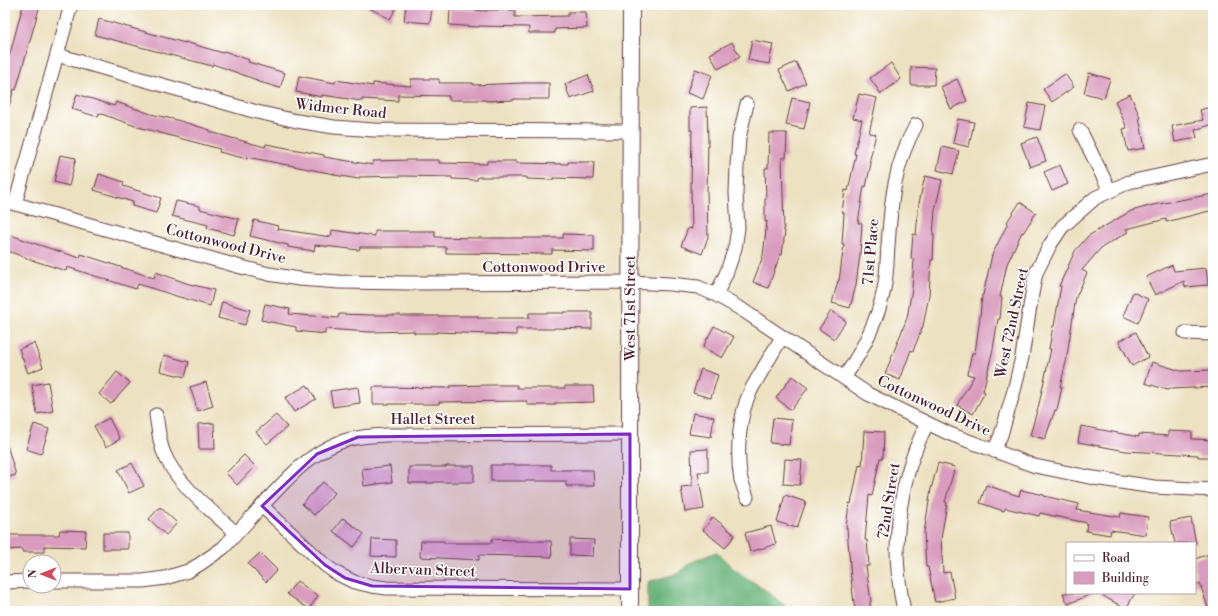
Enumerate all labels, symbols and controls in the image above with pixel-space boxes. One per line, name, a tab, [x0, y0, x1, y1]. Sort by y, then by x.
street label: Widmer Road	[293, 95, 388, 123]
street label: 71st Place	[859, 218, 883, 286]
street label: Cottonwood Drive	[164, 220, 288, 268]
street label: West 71st Street	[621, 254, 640, 362]
street label: Cottonwood Drive	[482, 258, 606, 277]
street label: West 72nd Street	[991, 265, 1033, 381]
street label: Cottonwood Drive	[874, 371, 994, 441]
street label: Hallet Street	[390, 410, 476, 429]
street label: 72nd Street	[874, 461, 905, 541]
legend	[1066, 542, 1196, 594]
text: Road	[1102, 551, 1130, 566]
north arrow	[22, 554, 62, 594]
street label: Albervan Street	[369, 559, 477, 581]
text: N	[26, 569, 40, 578]
text: Building	[1101, 571, 1150, 586]

